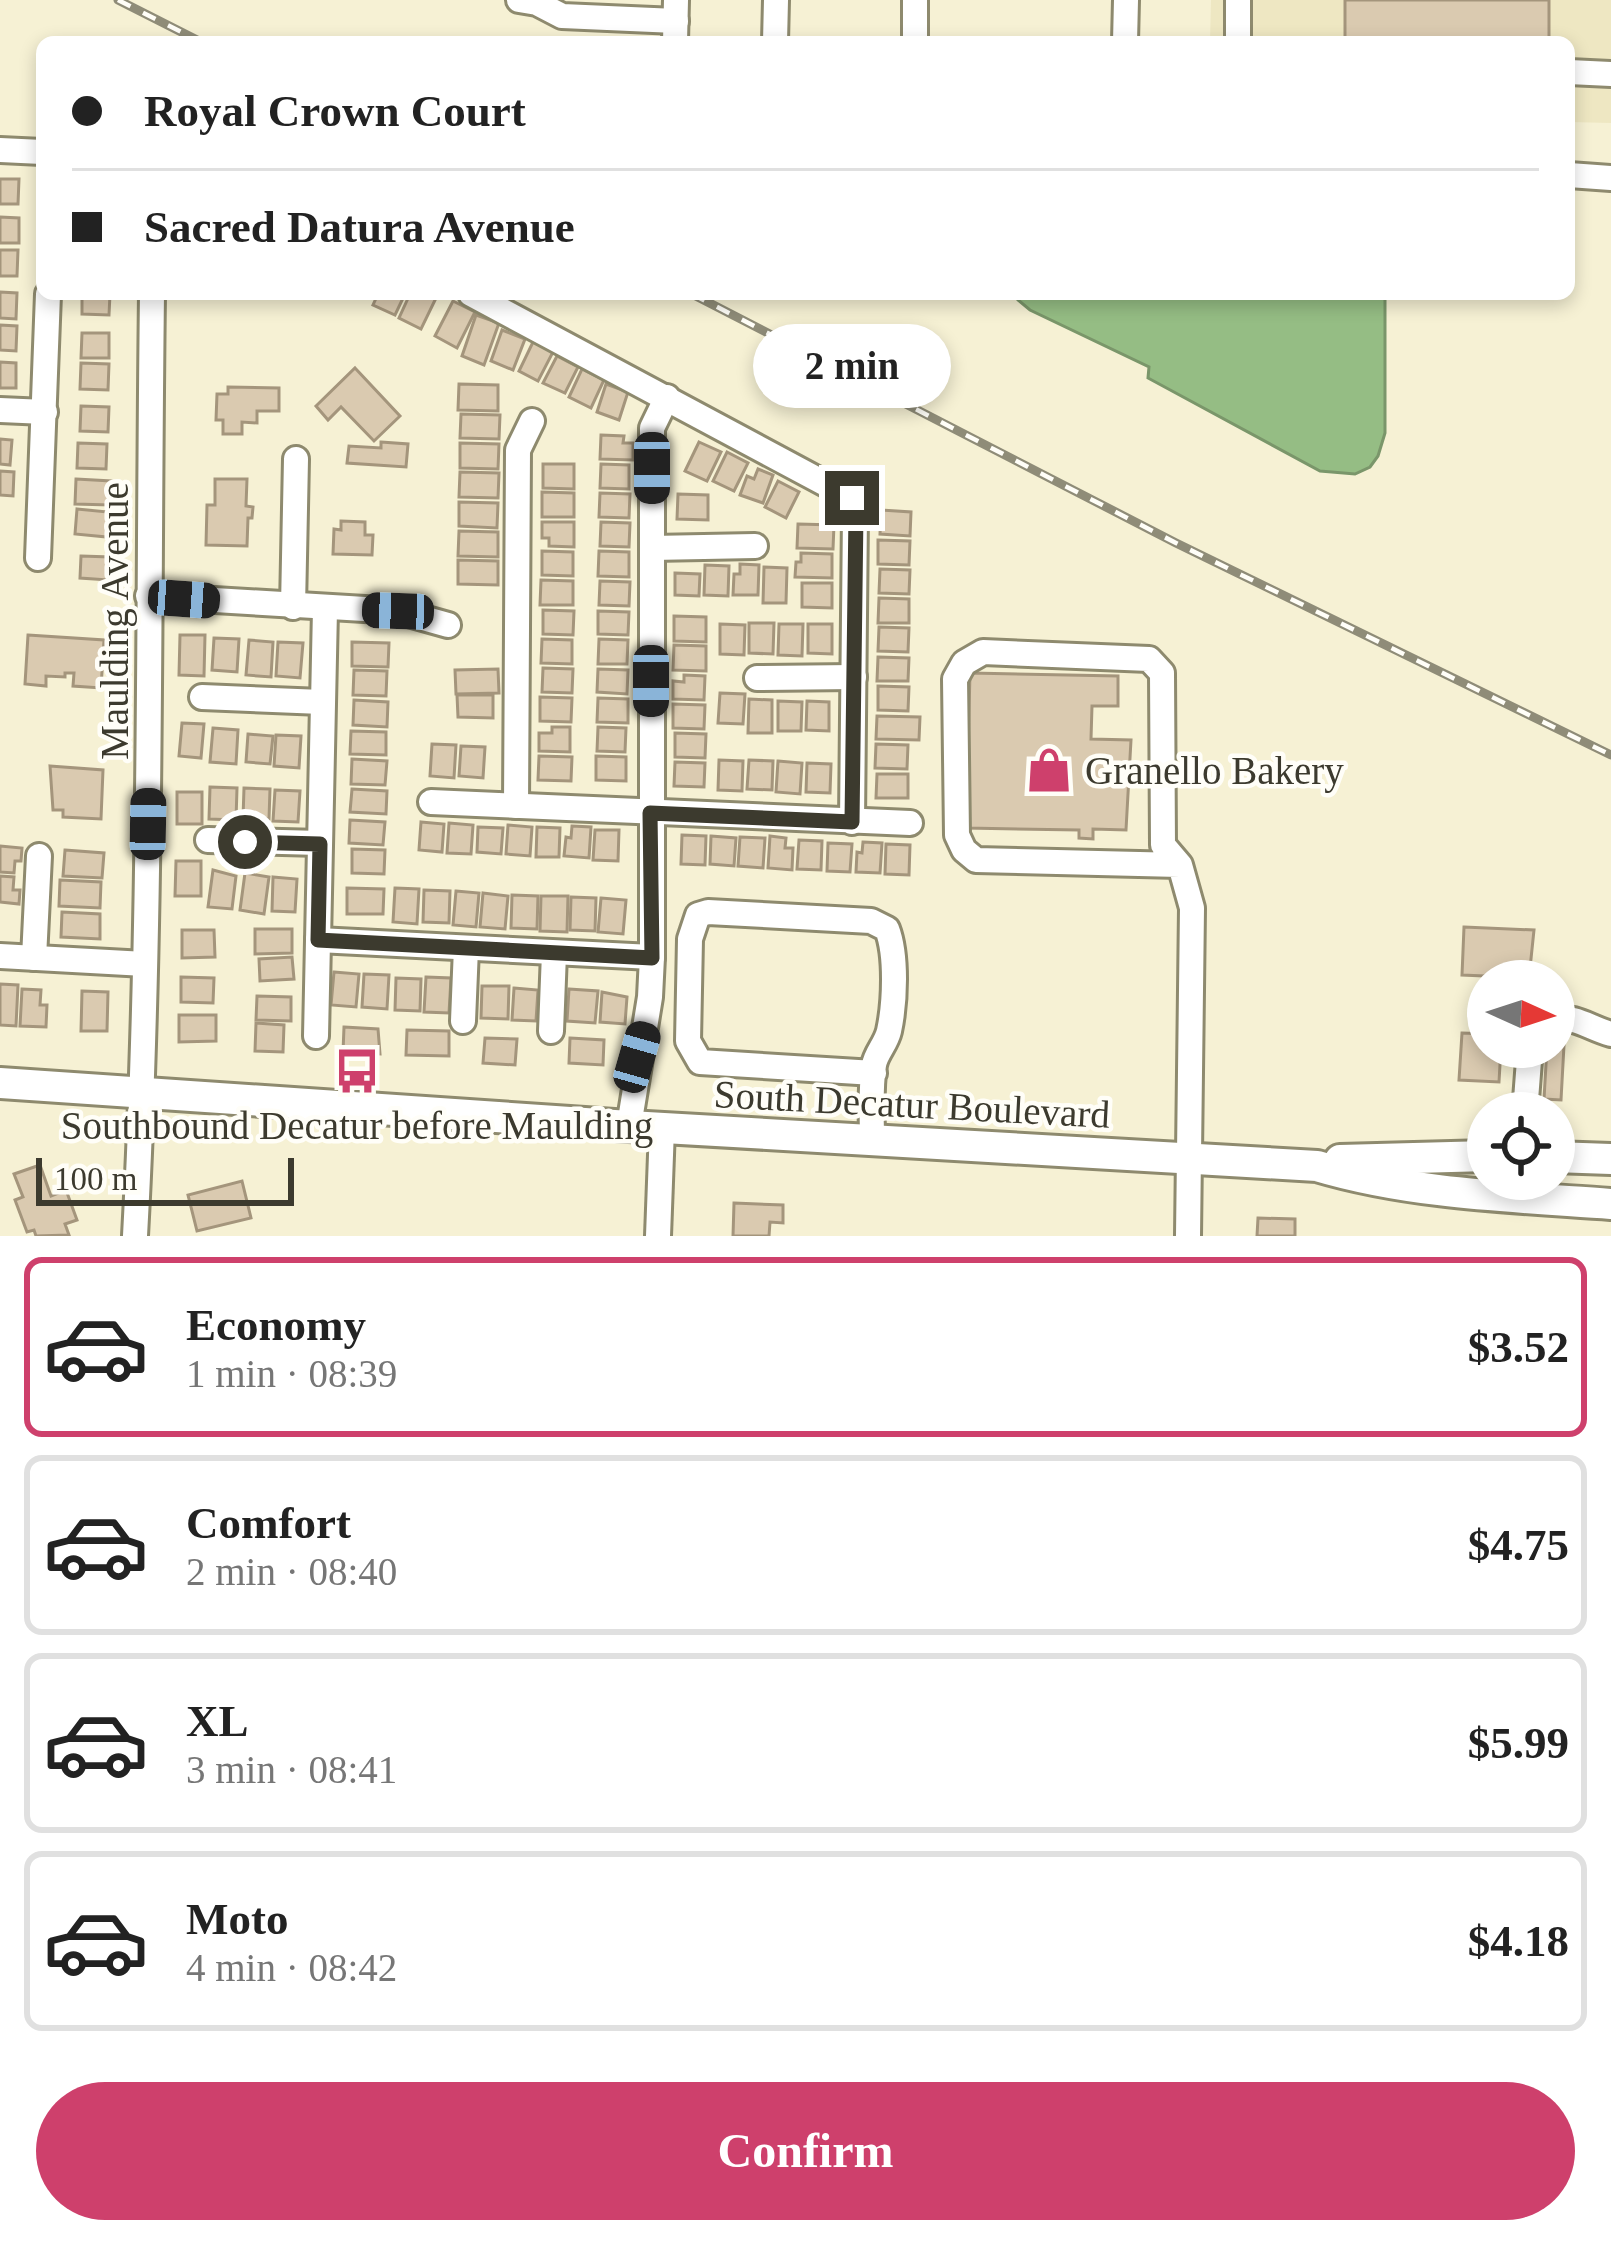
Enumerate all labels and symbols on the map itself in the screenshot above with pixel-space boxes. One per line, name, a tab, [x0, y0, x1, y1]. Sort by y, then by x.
callout: 2 min	[753, 324, 951, 408]
car	[634, 432, 670, 504]
route end	[825, 471, 879, 525]
street label: Maulding Avenue	[93, 482, 137, 760]
car	[147, 579, 221, 619]
car	[361, 592, 435, 630]
car	[633, 645, 669, 717]
shop icon: Granello Bakery	[1024, 745, 1074, 795]
place label: Granello Bakery	[1085, 749, 1344, 793]
car	[129, 788, 167, 860]
route start	[218, 815, 272, 869]
north arrow	[1467, 960, 1575, 1068]
car	[610, 1017, 664, 1097]
bus stop icon: Southbound Decatur before Maulding	[332, 1046, 382, 1096]
street label: South Decatur Boulevard	[713, 1072, 1112, 1136]
place label: Southbound Decatur before Maulding	[61, 1104, 653, 1148]
scale bar	[36, 1152, 294, 1205]

